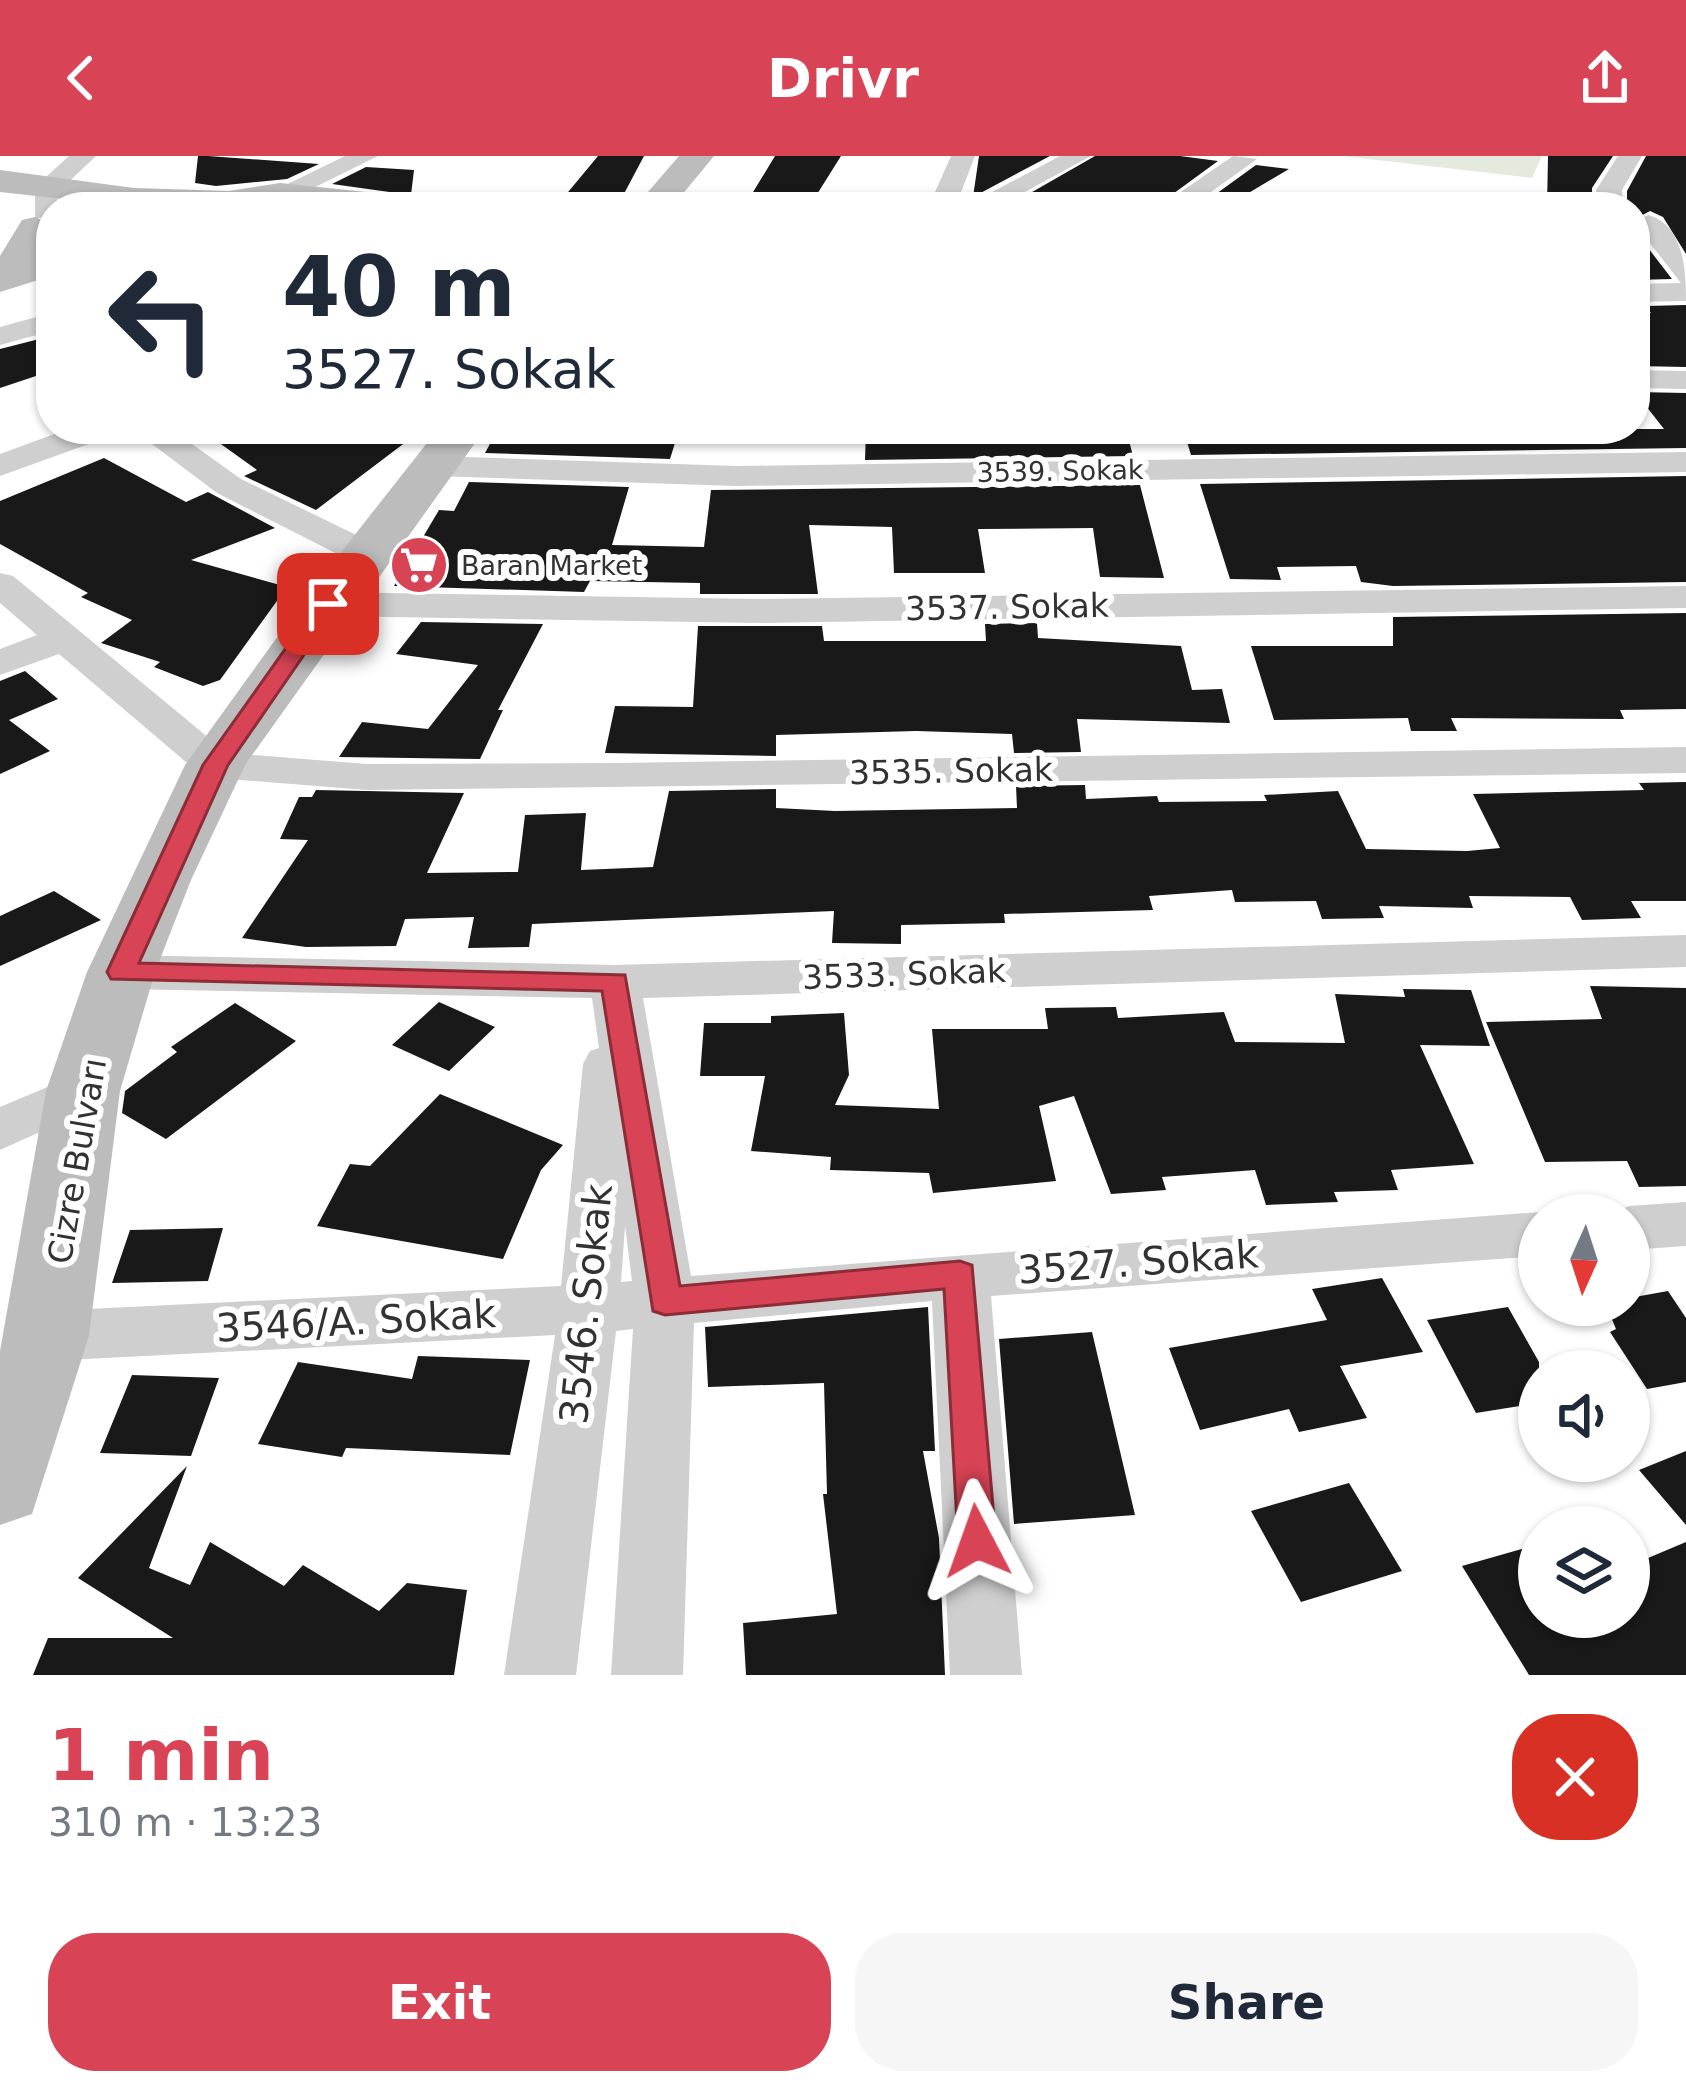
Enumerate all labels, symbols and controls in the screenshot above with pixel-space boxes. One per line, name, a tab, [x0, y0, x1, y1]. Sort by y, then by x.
icon: back	[48, 45, 114, 111]
icon: share	[1572, 45, 1638, 111]
text: Drivr	[767, 47, 919, 110]
text: 40 m	[282, 238, 516, 336]
icon: left	[84, 240, 240, 396]
text: 3527. Sokak	[282, 338, 616, 401]
street label: 3539. Sokak	[976, 454, 1144, 488]
supermarket icon: Baran Market	[388, 534, 450, 596]
place label: Baran Market	[461, 550, 642, 581]
pin	[277, 553, 379, 655]
icon: arrive	[295, 571, 361, 637]
street label: 3537. Sokak	[905, 586, 1110, 628]
street label: 3535. Sokak	[849, 750, 1054, 792]
street label: 3533. Sokak	[801, 951, 1007, 997]
street label: Cizre Bulvarı	[40, 1055, 114, 1267]
street label: 3546. Sokak	[551, 1181, 621, 1426]
north arrow	[1518, 1194, 1650, 1326]
map controls	[1518, 1194, 1650, 1638]
street label: 3527. Sokak	[1016, 1231, 1260, 1293]
street label: 3546/A. Sokak	[215, 1291, 497, 1351]
button: sound	[1518, 1350, 1650, 1482]
position arrow	[914, 1478, 1040, 1604]
button: layers	[1518, 1506, 1650, 1638]
text: 1 min	[48, 1713, 274, 1797]
button: close	[1512, 1714, 1638, 1840]
text: 310 m · 13:23	[48, 1800, 322, 1845]
button: Exit	[48, 1933, 831, 2071]
button: Share	[855, 1933, 1638, 2071]

